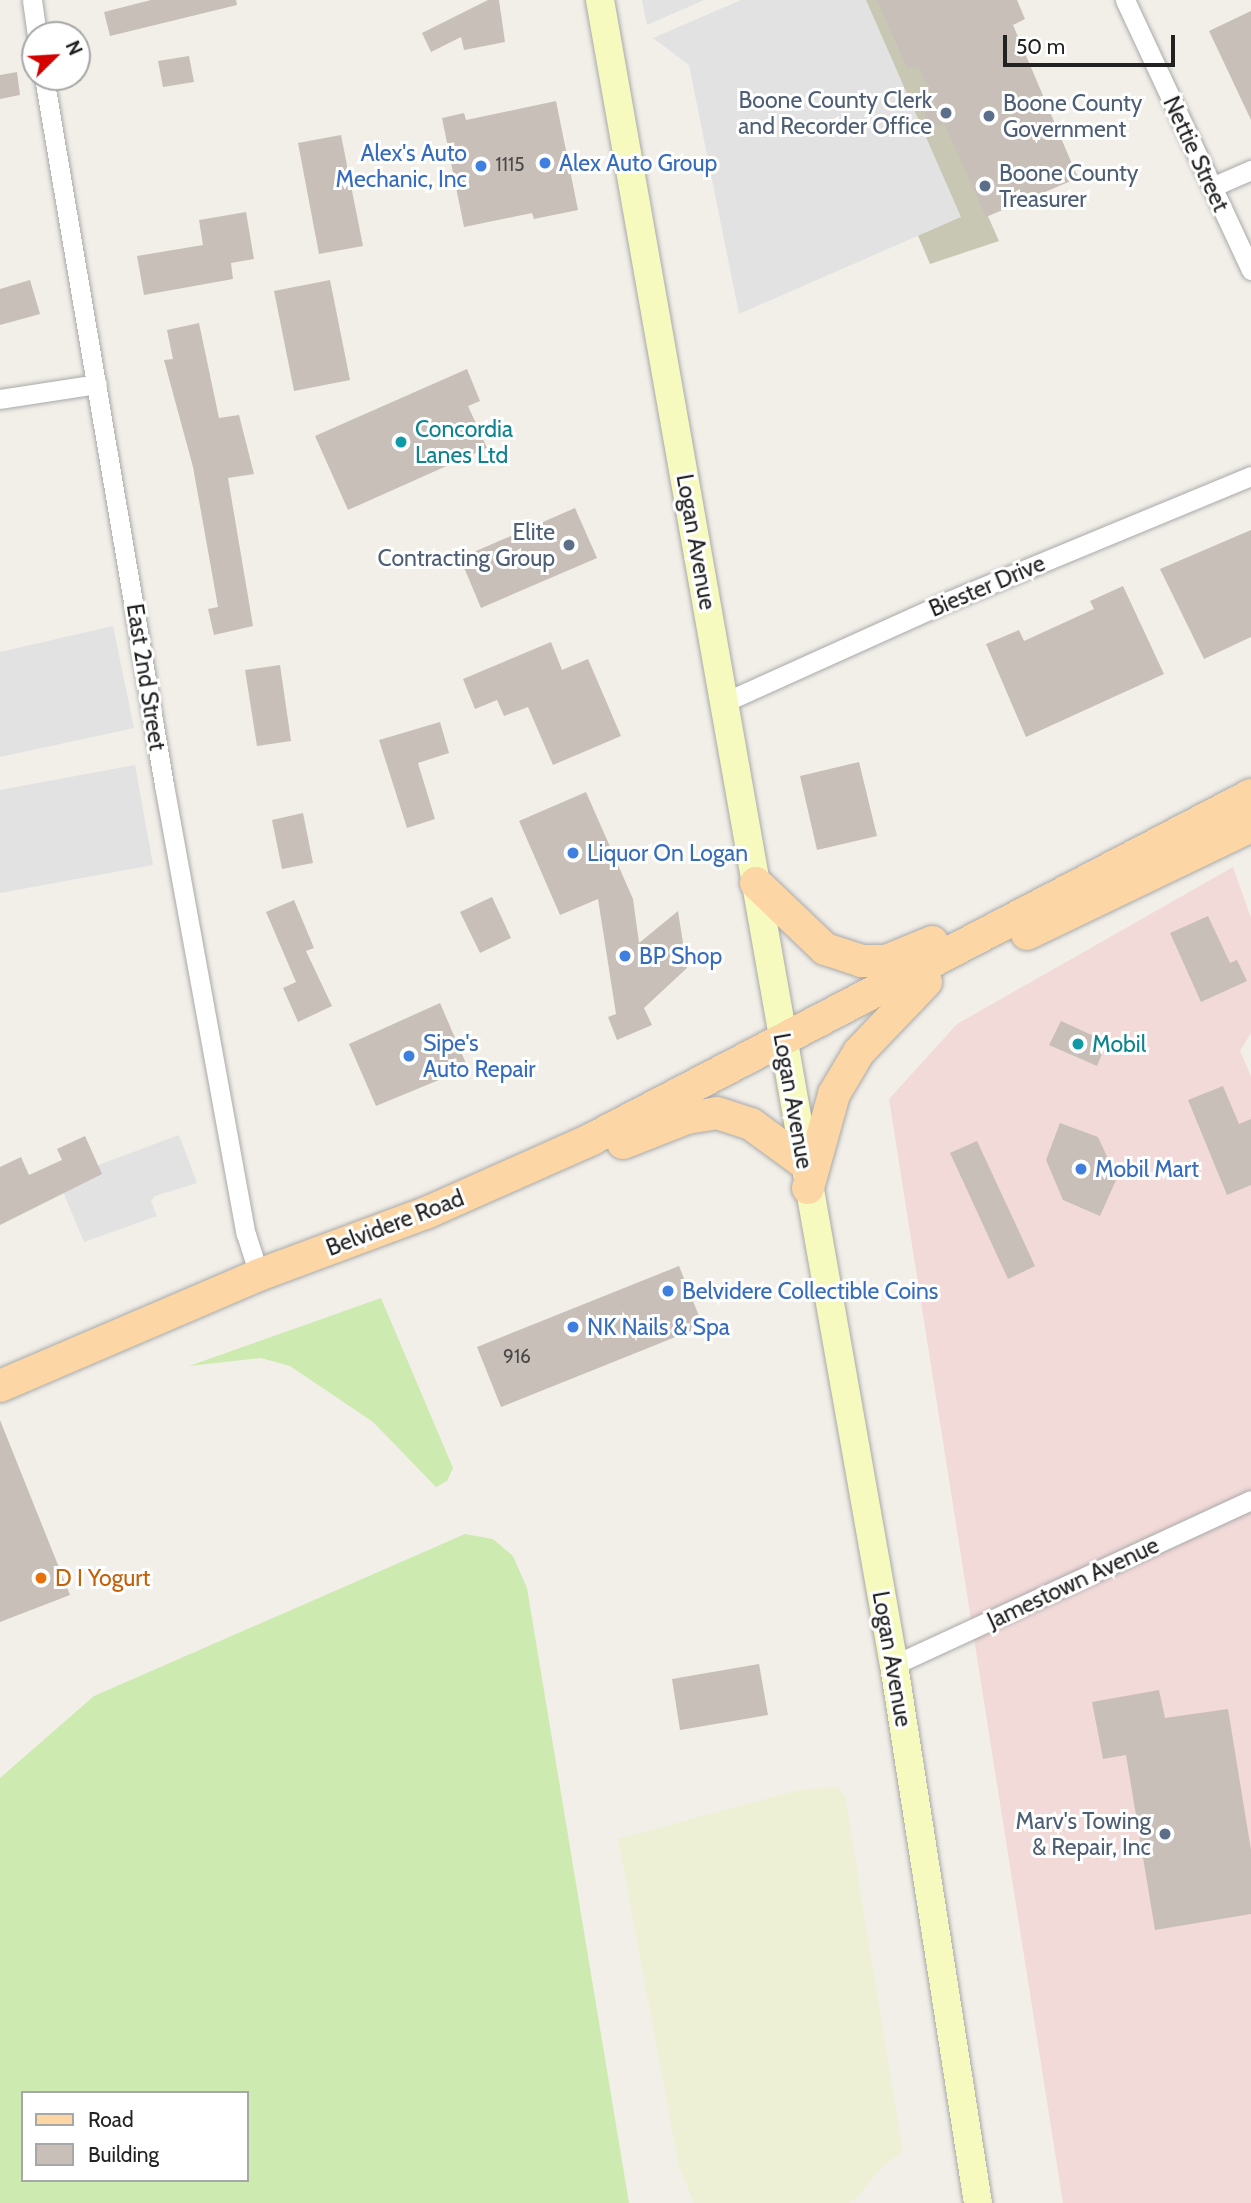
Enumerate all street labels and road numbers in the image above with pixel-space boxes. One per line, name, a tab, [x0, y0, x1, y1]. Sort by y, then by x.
street label: Nettie Street	[1157, 92, 1235, 216]
street label: Logan Avenue	[670, 472, 722, 612]
street label: Biester Drive	[925, 549, 1049, 623]
street label: East 2nd Street	[121, 602, 171, 752]
street label: Logan Avenue	[767, 1031, 819, 1171]
street label: Belvidere Road	[322, 1184, 468, 1262]
street label: Jamestown Avenue	[983, 1531, 1163, 1635]
street label: Logan Avenue	[866, 1589, 918, 1729]

